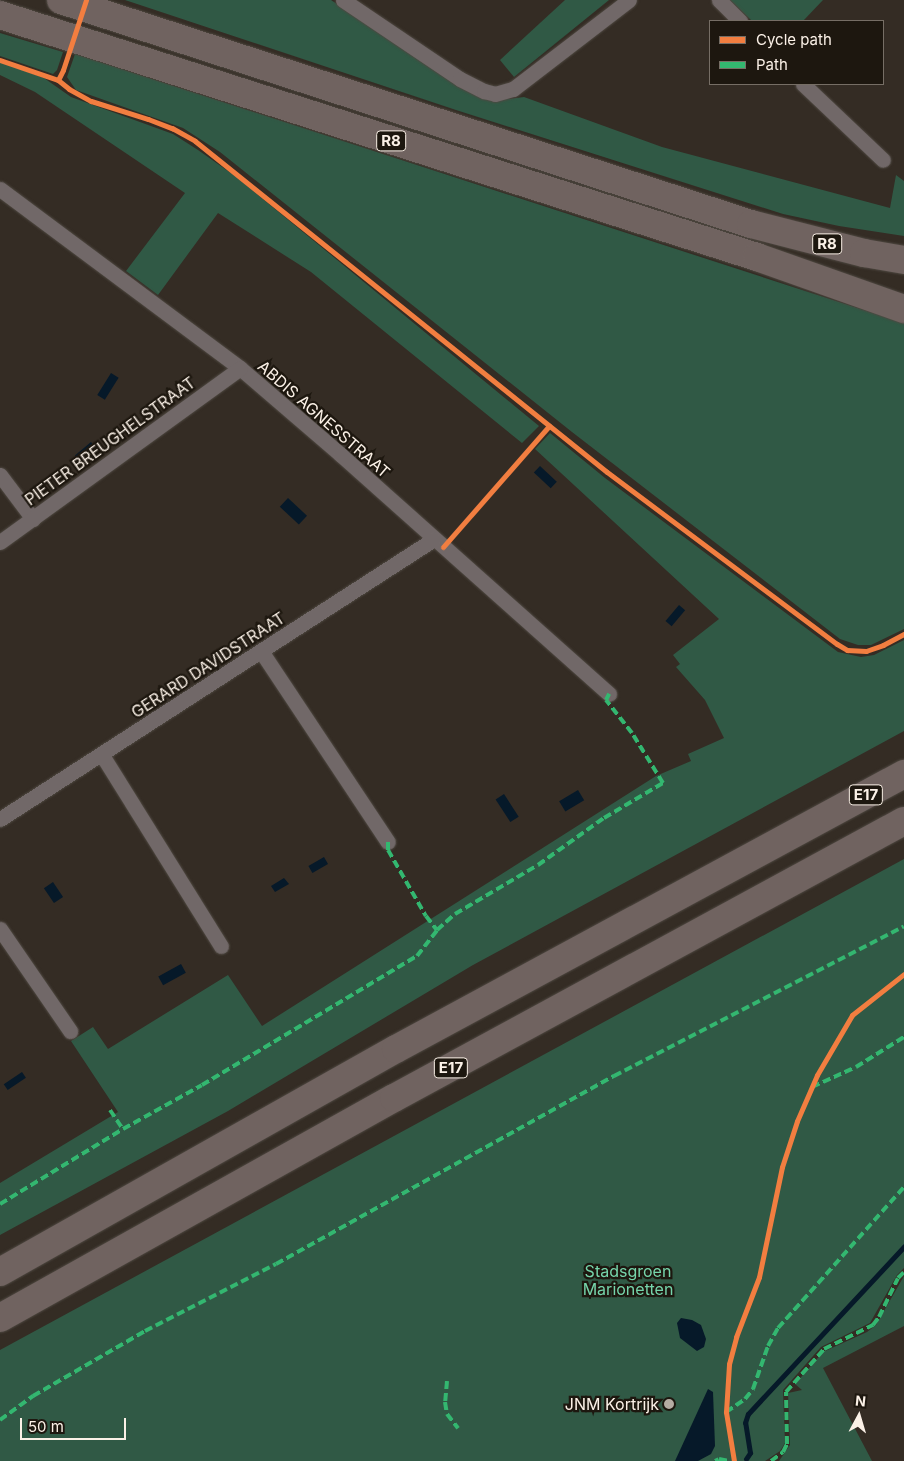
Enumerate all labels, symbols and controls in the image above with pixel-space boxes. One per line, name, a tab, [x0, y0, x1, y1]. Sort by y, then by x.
legend	[709, 20, 884, 85]
text: Cycle path	[756, 30, 832, 49]
text: Path	[756, 55, 788, 74]
road number: R8	[376, 128, 406, 154]
road number: R8	[812, 232, 842, 256]
street label: ABDIS AGNESSTRAAT	[254, 356, 394, 482]
street label: PIETER BREUGHELSTRAAT	[21, 373, 199, 509]
street label: GERARD DAVIDSTRAAT	[128, 608, 288, 722]
road number: E17	[848, 782, 884, 808]
road number: E17	[434, 1056, 468, 1080]
park label: Stadsgroen Marionetten	[583, 1261, 673, 1299]
north arrow	[834, 1391, 884, 1441]
text: N	[854, 1392, 867, 1410]
place label: JNM Kortrijk	[565, 1394, 659, 1414]
marker: JNM Kortrijk	[663, 1398, 675, 1410]
scale bar	[22, 1408, 129, 1440]
text: 50 m	[28, 1417, 64, 1436]

